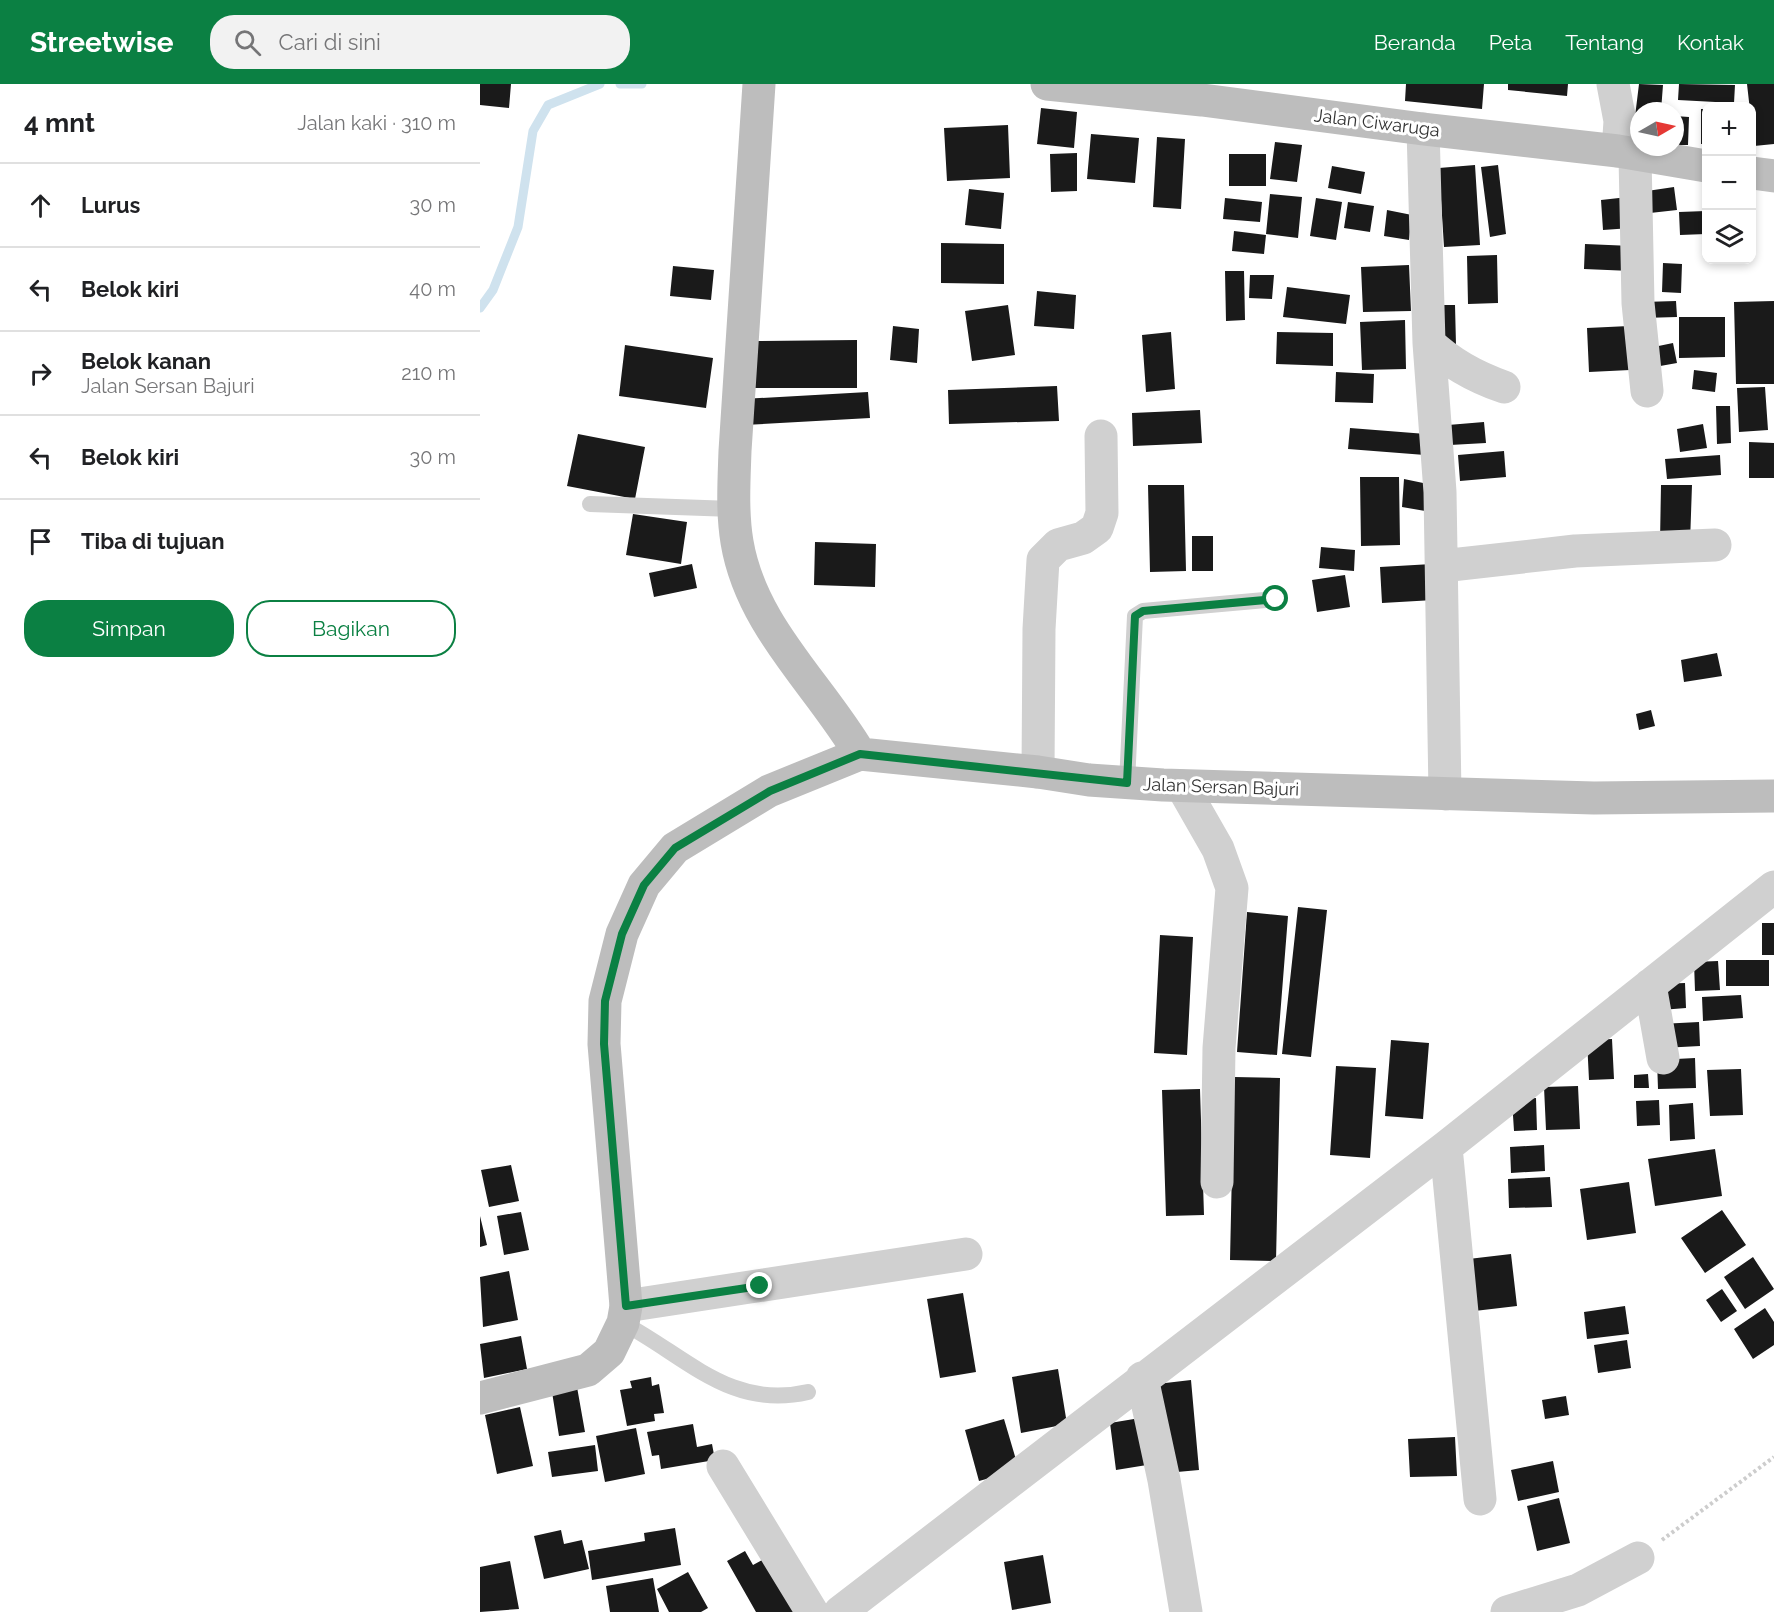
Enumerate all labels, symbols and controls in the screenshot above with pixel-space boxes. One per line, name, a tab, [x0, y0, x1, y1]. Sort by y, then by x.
search box	[210, 15, 630, 69]
text: Streetwise	[30, 26, 174, 59]
icon: search	[231, 26, 264, 59]
text: Cari di sini	[279, 29, 381, 55]
text: Beranda	[1374, 30, 1456, 55]
text: Peta	[1489, 30, 1532, 55]
text: Tentang	[1565, 30, 1644, 55]
text: Kontak	[1677, 30, 1744, 55]
north arrow	[1630, 102, 1684, 156]
map controls	[1702, 102, 1756, 264]
button: +	[1702, 102, 1756, 156]
street label: Jalan Ciwaruga	[1313, 104, 1441, 141]
text: 4 mnt	[24, 108, 95, 138]
text: Jalan kaki · 310 m	[297, 111, 456, 135]
button: −	[1702, 156, 1756, 210]
icon: ahead	[24, 189, 57, 222]
text: Lurus	[81, 192, 140, 218]
text: 30 m	[410, 193, 456, 217]
button: layers	[1702, 210, 1756, 264]
icon: left	[24, 273, 57, 306]
text: Belok kiri	[81, 276, 179, 302]
text: 40 m	[409, 277, 456, 301]
text: Belok kanan	[81, 348, 211, 374]
icon: right	[24, 357, 57, 390]
text: 210 m	[401, 361, 456, 385]
text: Jalan Sersan Bajuri	[81, 374, 255, 398]
icon: left	[24, 441, 57, 474]
text: Belok kiri	[81, 444, 179, 470]
text: 30 m	[410, 445, 456, 469]
icon: arrive	[24, 525, 57, 558]
text: Tiba di tujuan	[81, 528, 224, 554]
route start	[1262, 585, 1288, 611]
button: Simpan	[24, 600, 234, 657]
button: Bagikan	[246, 600, 456, 657]
street label: Jalan Sersan Bajuri	[1143, 773, 1299, 800]
route end	[746, 1272, 772, 1298]

